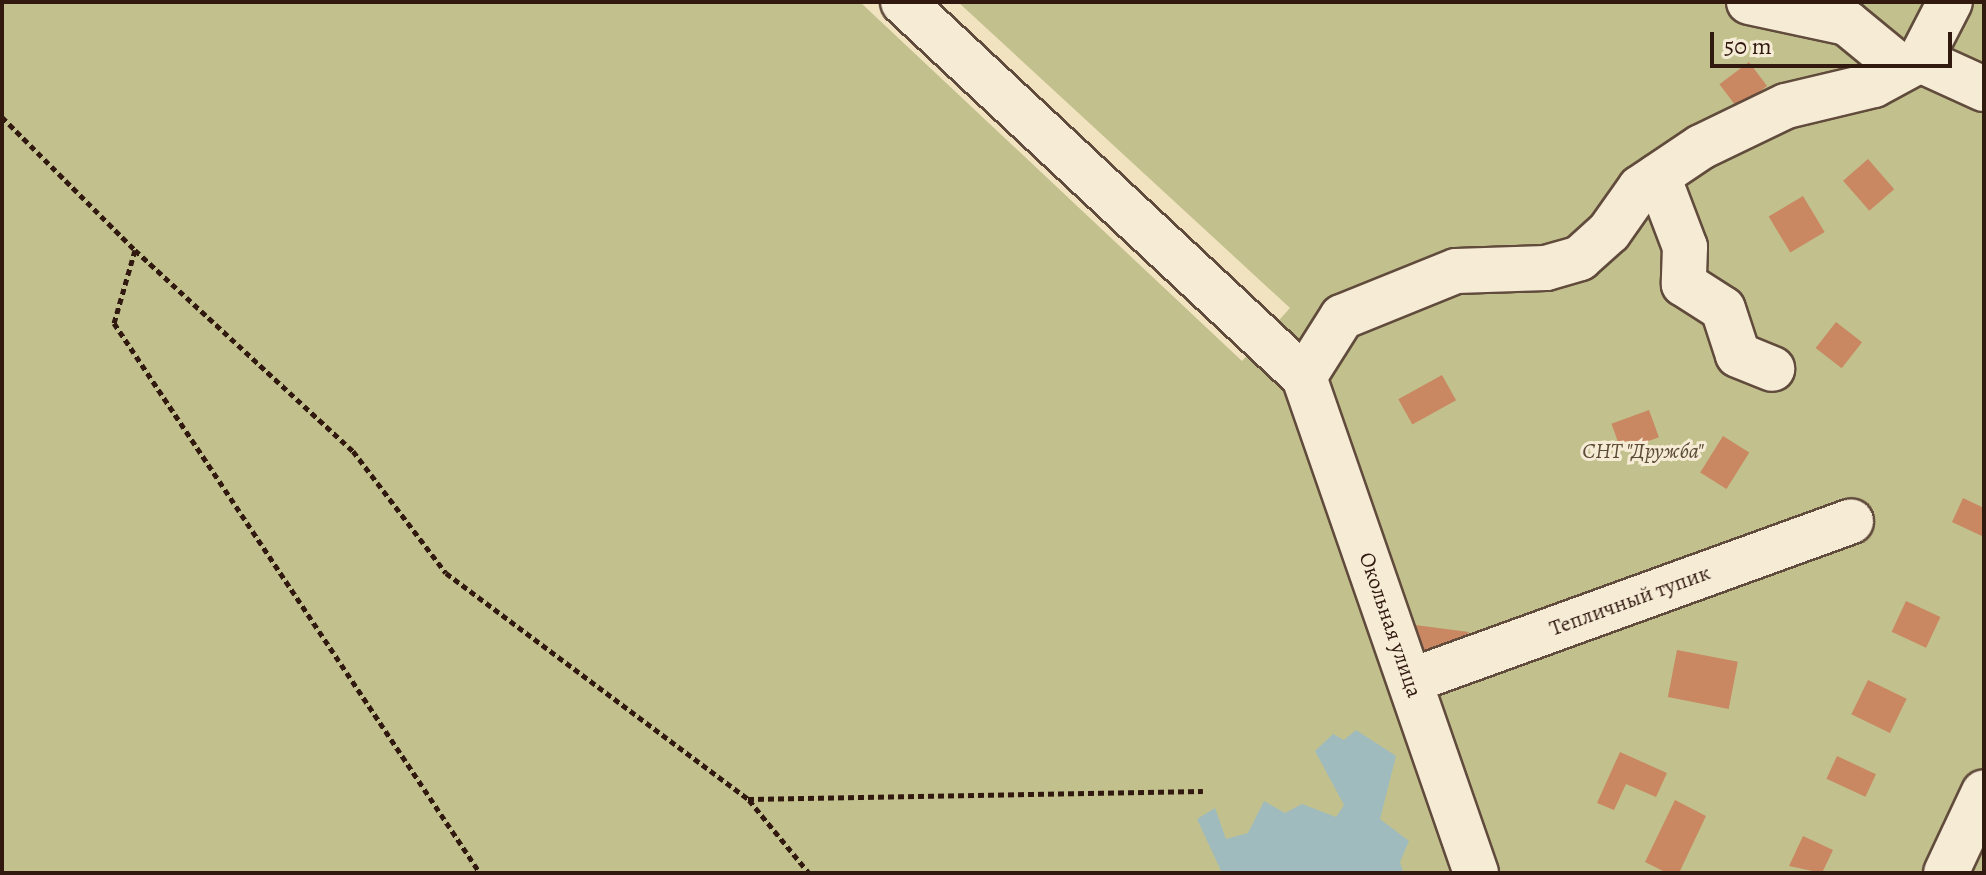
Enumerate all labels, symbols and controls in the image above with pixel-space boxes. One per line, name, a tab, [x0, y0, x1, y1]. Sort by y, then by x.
scale bar	[1714, 16, 1956, 66]
text: 50 m	[1724, 30, 1772, 62]
park label: СНТ "Дружба"	[1582, 439, 1704, 465]
street label: Окольная улица	[1353, 549, 1427, 701]
street label: Тепличный тупик	[1546, 560, 1714, 642]

